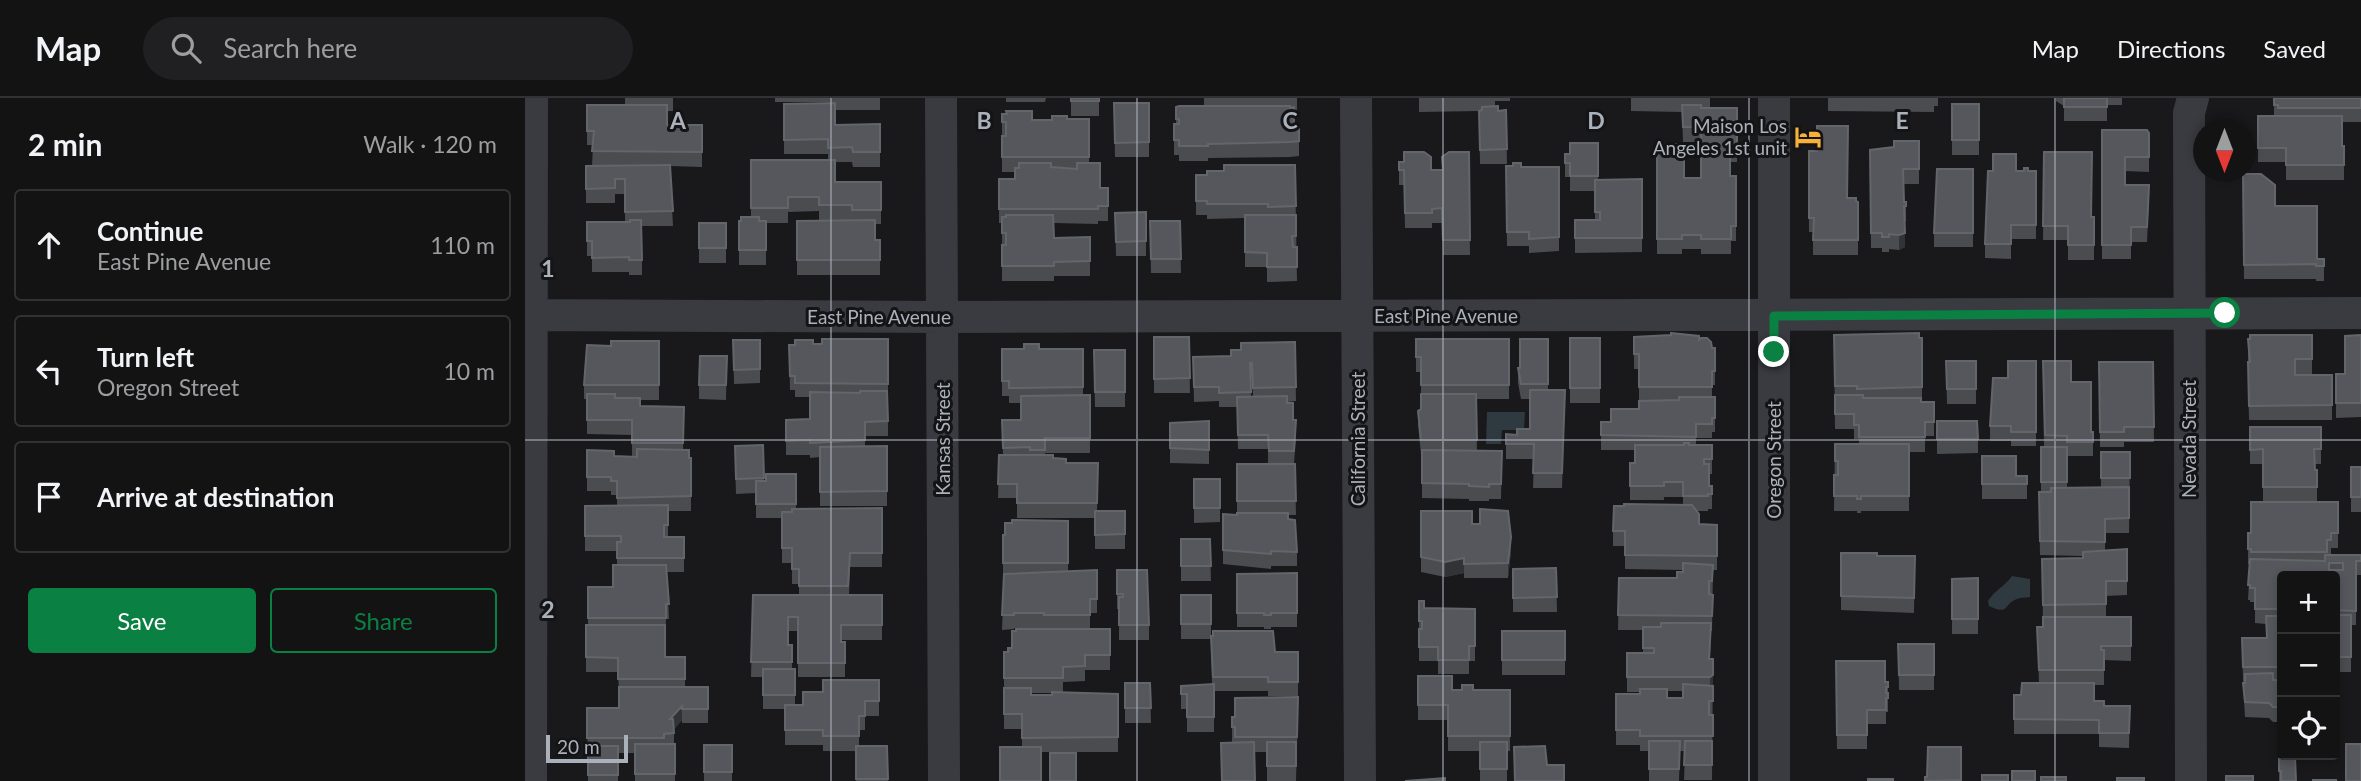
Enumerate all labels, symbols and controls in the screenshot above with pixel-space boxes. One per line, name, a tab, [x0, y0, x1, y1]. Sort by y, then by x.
search box	[143, 17, 633, 80]
text: Map	[35, 28, 101, 68]
icon: search	[167, 29, 205, 67]
text: Search here	[223, 32, 357, 64]
text: Map	[2032, 34, 2079, 63]
text: Directions	[2117, 34, 2225, 63]
text: Saved	[2263, 34, 2326, 63]
text: A	[669, 106, 687, 134]
text: B	[976, 106, 992, 134]
text: C	[1282, 106, 1298, 134]
text: D	[1587, 106, 1605, 134]
text: E	[1895, 106, 1909, 134]
place label: Maison Los Angeles 1st unit	[1653, 114, 1787, 159]
north arrow	[2193, 119, 2256, 182]
hotel icon: Maison Los Angeles 1st unit	[1793, 122, 1823, 152]
text: 2 min	[28, 126, 102, 162]
text: Walk · 120 m	[363, 130, 497, 158]
text: Continue	[97, 215, 203, 247]
icon: ahead	[30, 226, 68, 264]
text: 110 m	[430, 231, 495, 259]
text: East Pine Avenue	[97, 247, 271, 275]
text: 1	[541, 254, 555, 282]
route start	[2209, 297, 2240, 328]
street label: East Pine Avenue	[1374, 304, 1518, 327]
street label: East Pine Avenue	[807, 305, 951, 328]
route end	[1758, 336, 1789, 367]
text: Turn left	[97, 341, 194, 373]
icon: left	[30, 352, 68, 390]
text: 10 m	[444, 357, 495, 385]
street label: California Street	[1346, 371, 1369, 506]
text: Oregon Street	[97, 373, 239, 401]
street label: Nevada Street	[2177, 380, 2200, 498]
street label: Kansas Street	[931, 382, 954, 496]
street label: Oregon Street	[1762, 401, 1785, 519]
icon: arrive	[30, 478, 68, 516]
text: Arrive at destination	[97, 481, 334, 513]
map controls	[2277, 571, 2340, 760]
button: +	[2277, 571, 2340, 634]
button: Save	[28, 588, 256, 653]
button: Share	[270, 588, 497, 653]
text: 2	[541, 595, 555, 623]
button: −	[2277, 634, 2340, 697]
button: locate	[2277, 697, 2340, 760]
scale bar	[546, 732, 628, 764]
text: 20 m	[557, 735, 600, 758]

